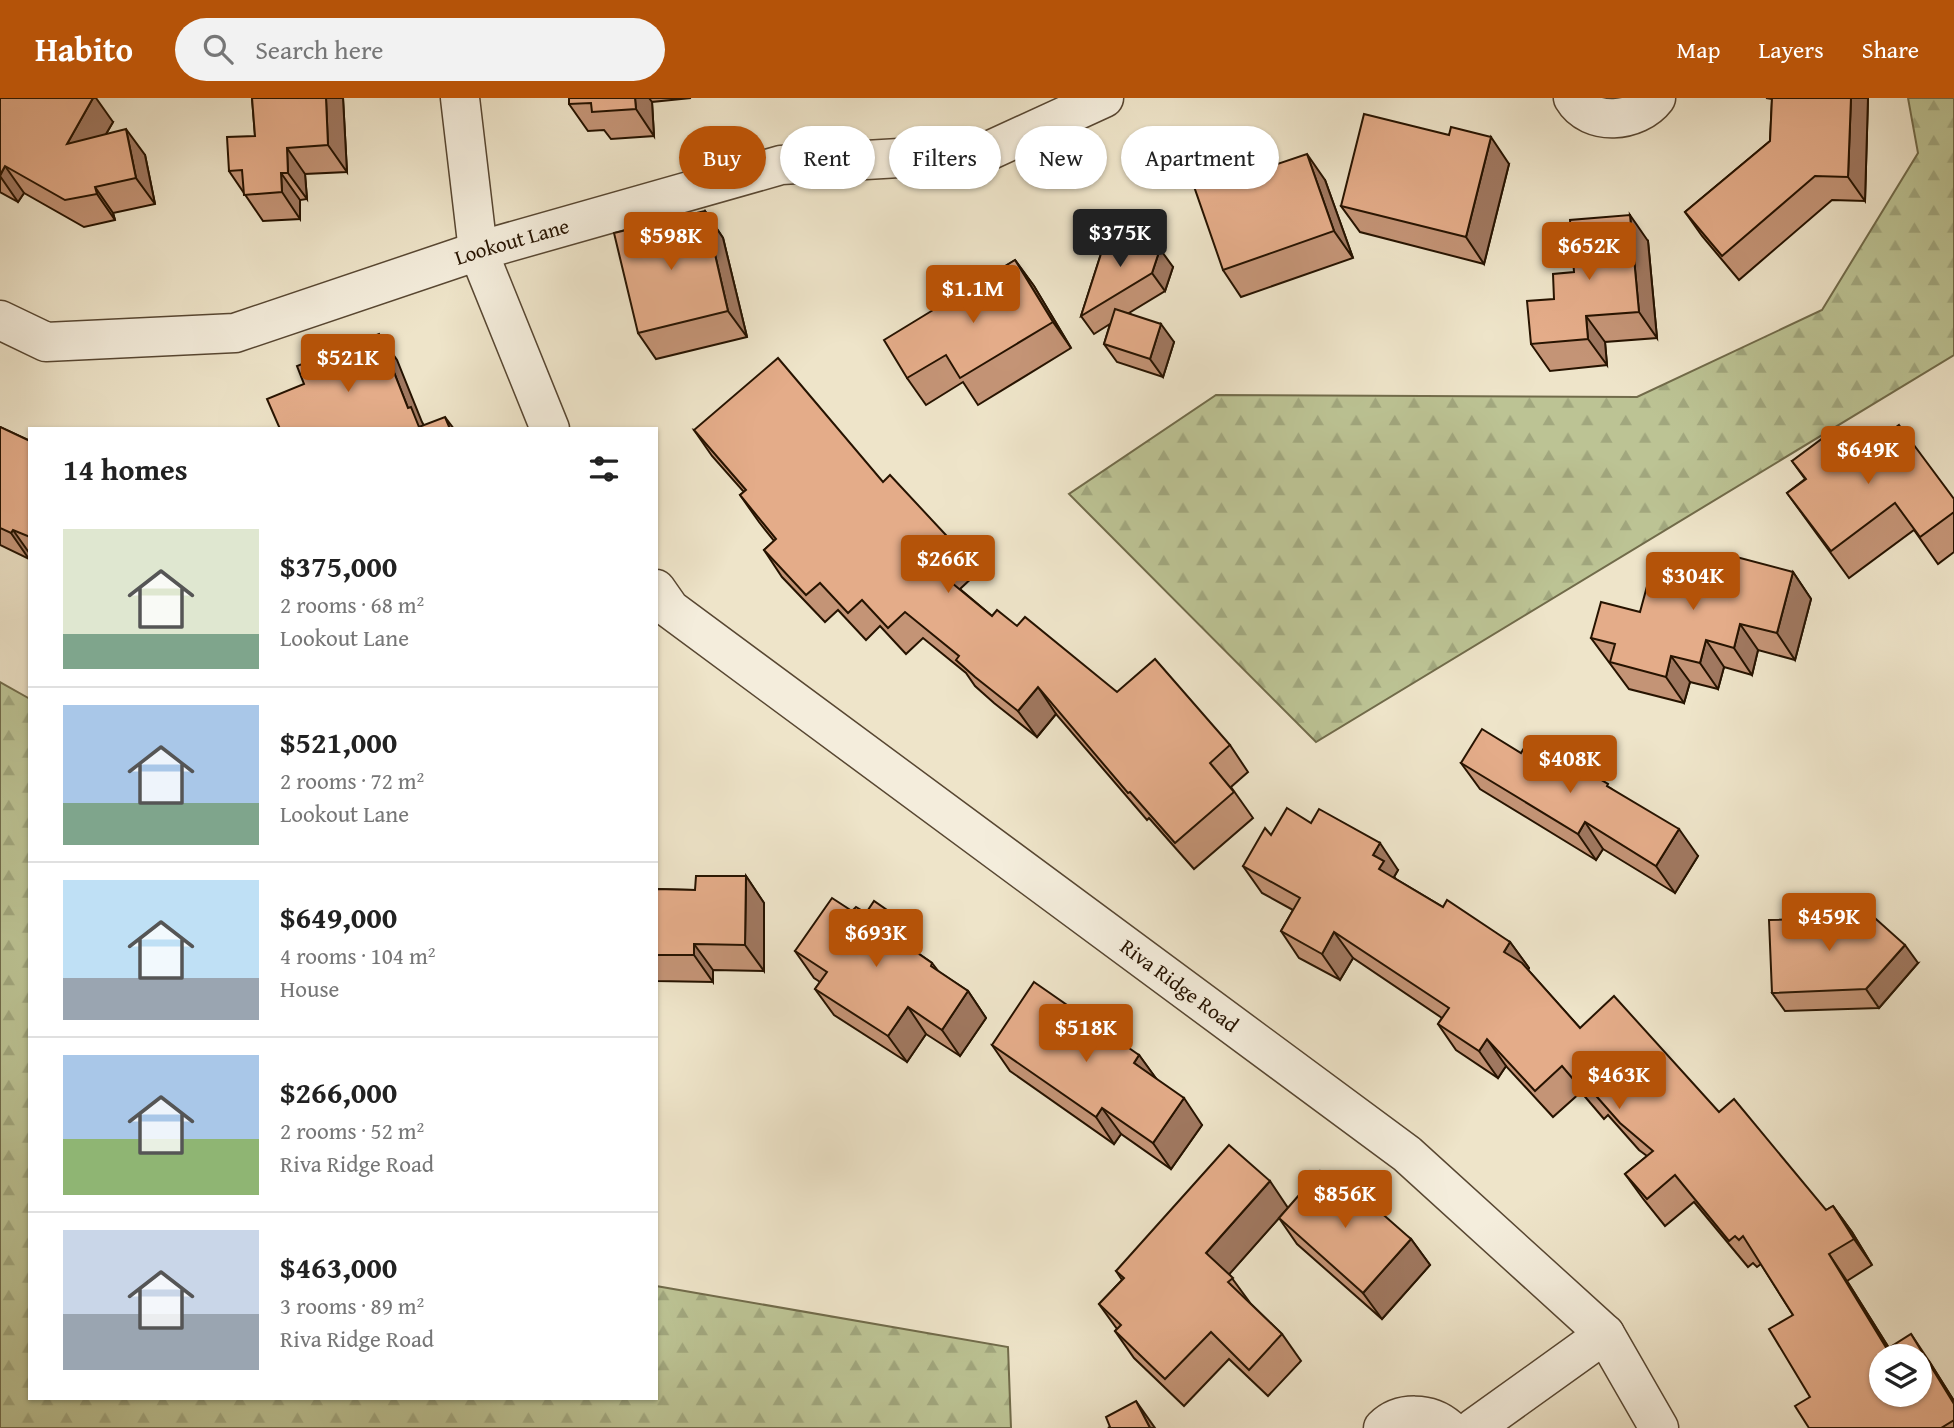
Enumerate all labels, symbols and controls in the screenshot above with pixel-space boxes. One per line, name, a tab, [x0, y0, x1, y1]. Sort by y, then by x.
search box	[175, 18, 665, 81]
text: Habito	[35, 25, 133, 73]
icon: search	[199, 30, 237, 68]
text: Search here	[255, 30, 383, 69]
text: Map	[1677, 32, 1720, 67]
text: Layers	[1758, 32, 1824, 67]
text: Share	[1862, 32, 1919, 67]
chip: Buy	[679, 126, 766, 189]
chip: Rent	[780, 126, 875, 189]
chip: Filters	[889, 126, 1001, 189]
chip: New	[1015, 126, 1107, 189]
chip: Apartment	[1121, 126, 1279, 189]
pin: $375K	[1071, 209, 1169, 269]
street label: Lookout Lane	[451, 210, 573, 273]
pin: $598K	[622, 212, 720, 272]
text: $375K	[1089, 215, 1151, 248]
text: $598K	[640, 218, 702, 251]
pin: $652K	[1540, 222, 1638, 282]
text: $652K	[1558, 228, 1620, 261]
pin: $1.1M	[924, 266, 1022, 325]
text: $1.1M	[942, 271, 1004, 304]
pin: $521K	[299, 334, 397, 394]
text: $521K	[317, 340, 379, 373]
pin: $649K	[1819, 426, 1917, 486]
text: $649K	[1837, 432, 1899, 465]
text: 14 homes	[63, 447, 188, 491]
icon: filters	[585, 450, 623, 488]
pin: $266K	[899, 536, 997, 595]
text: $266K	[917, 541, 979, 574]
text: $375,000	[280, 544, 397, 588]
pin: $304K	[1644, 552, 1742, 612]
icon: home	[119, 557, 203, 641]
text: $304K	[1662, 558, 1724, 591]
text: 2 rooms · 68 m²	[280, 588, 424, 621]
text: Lookout Lane	[280, 621, 409, 654]
text: $521,000	[280, 720, 397, 764]
icon: home	[119, 733, 203, 817]
pin: $408K	[1521, 736, 1619, 795]
text: $408K	[1539, 741, 1601, 774]
text: 2 rooms · 72 m²	[280, 764, 424, 797]
text: Lookout Lane	[280, 797, 409, 830]
pin: $459K	[1780, 894, 1878, 953]
text: $649,000	[280, 895, 397, 939]
text: $459K	[1798, 899, 1860, 932]
icon: home	[119, 908, 203, 992]
pin: $693K	[827, 910, 925, 969]
text: $693K	[845, 915, 907, 948]
street label: Riva Ridge Road	[1114, 931, 1246, 1040]
text: 4 rooms · 104 m²	[280, 939, 435, 972]
text: House	[280, 972, 339, 1005]
pin: $518K	[1037, 1004, 1135, 1064]
text: $518K	[1055, 1010, 1117, 1043]
pin: $463K	[1570, 1052, 1668, 1111]
text: $463K	[1588, 1057, 1650, 1090]
text: $266,000	[280, 1070, 397, 1114]
icon: home	[119, 1083, 203, 1167]
text: 2 rooms · 52 m²	[280, 1114, 424, 1147]
text: Riva Ridge Road	[280, 1147, 434, 1180]
pin: $856K	[1296, 1170, 1394, 1230]
text: $856K	[1314, 1176, 1376, 1209]
text: $463,000	[280, 1245, 397, 1289]
icon: home	[119, 1258, 203, 1342]
text: 3 rooms · 89 m²	[280, 1289, 424, 1322]
text: Riva Ridge Road	[280, 1322, 434, 1355]
map controls	[1869, 1344, 1932, 1407]
button: layers	[1869, 1344, 1932, 1407]

